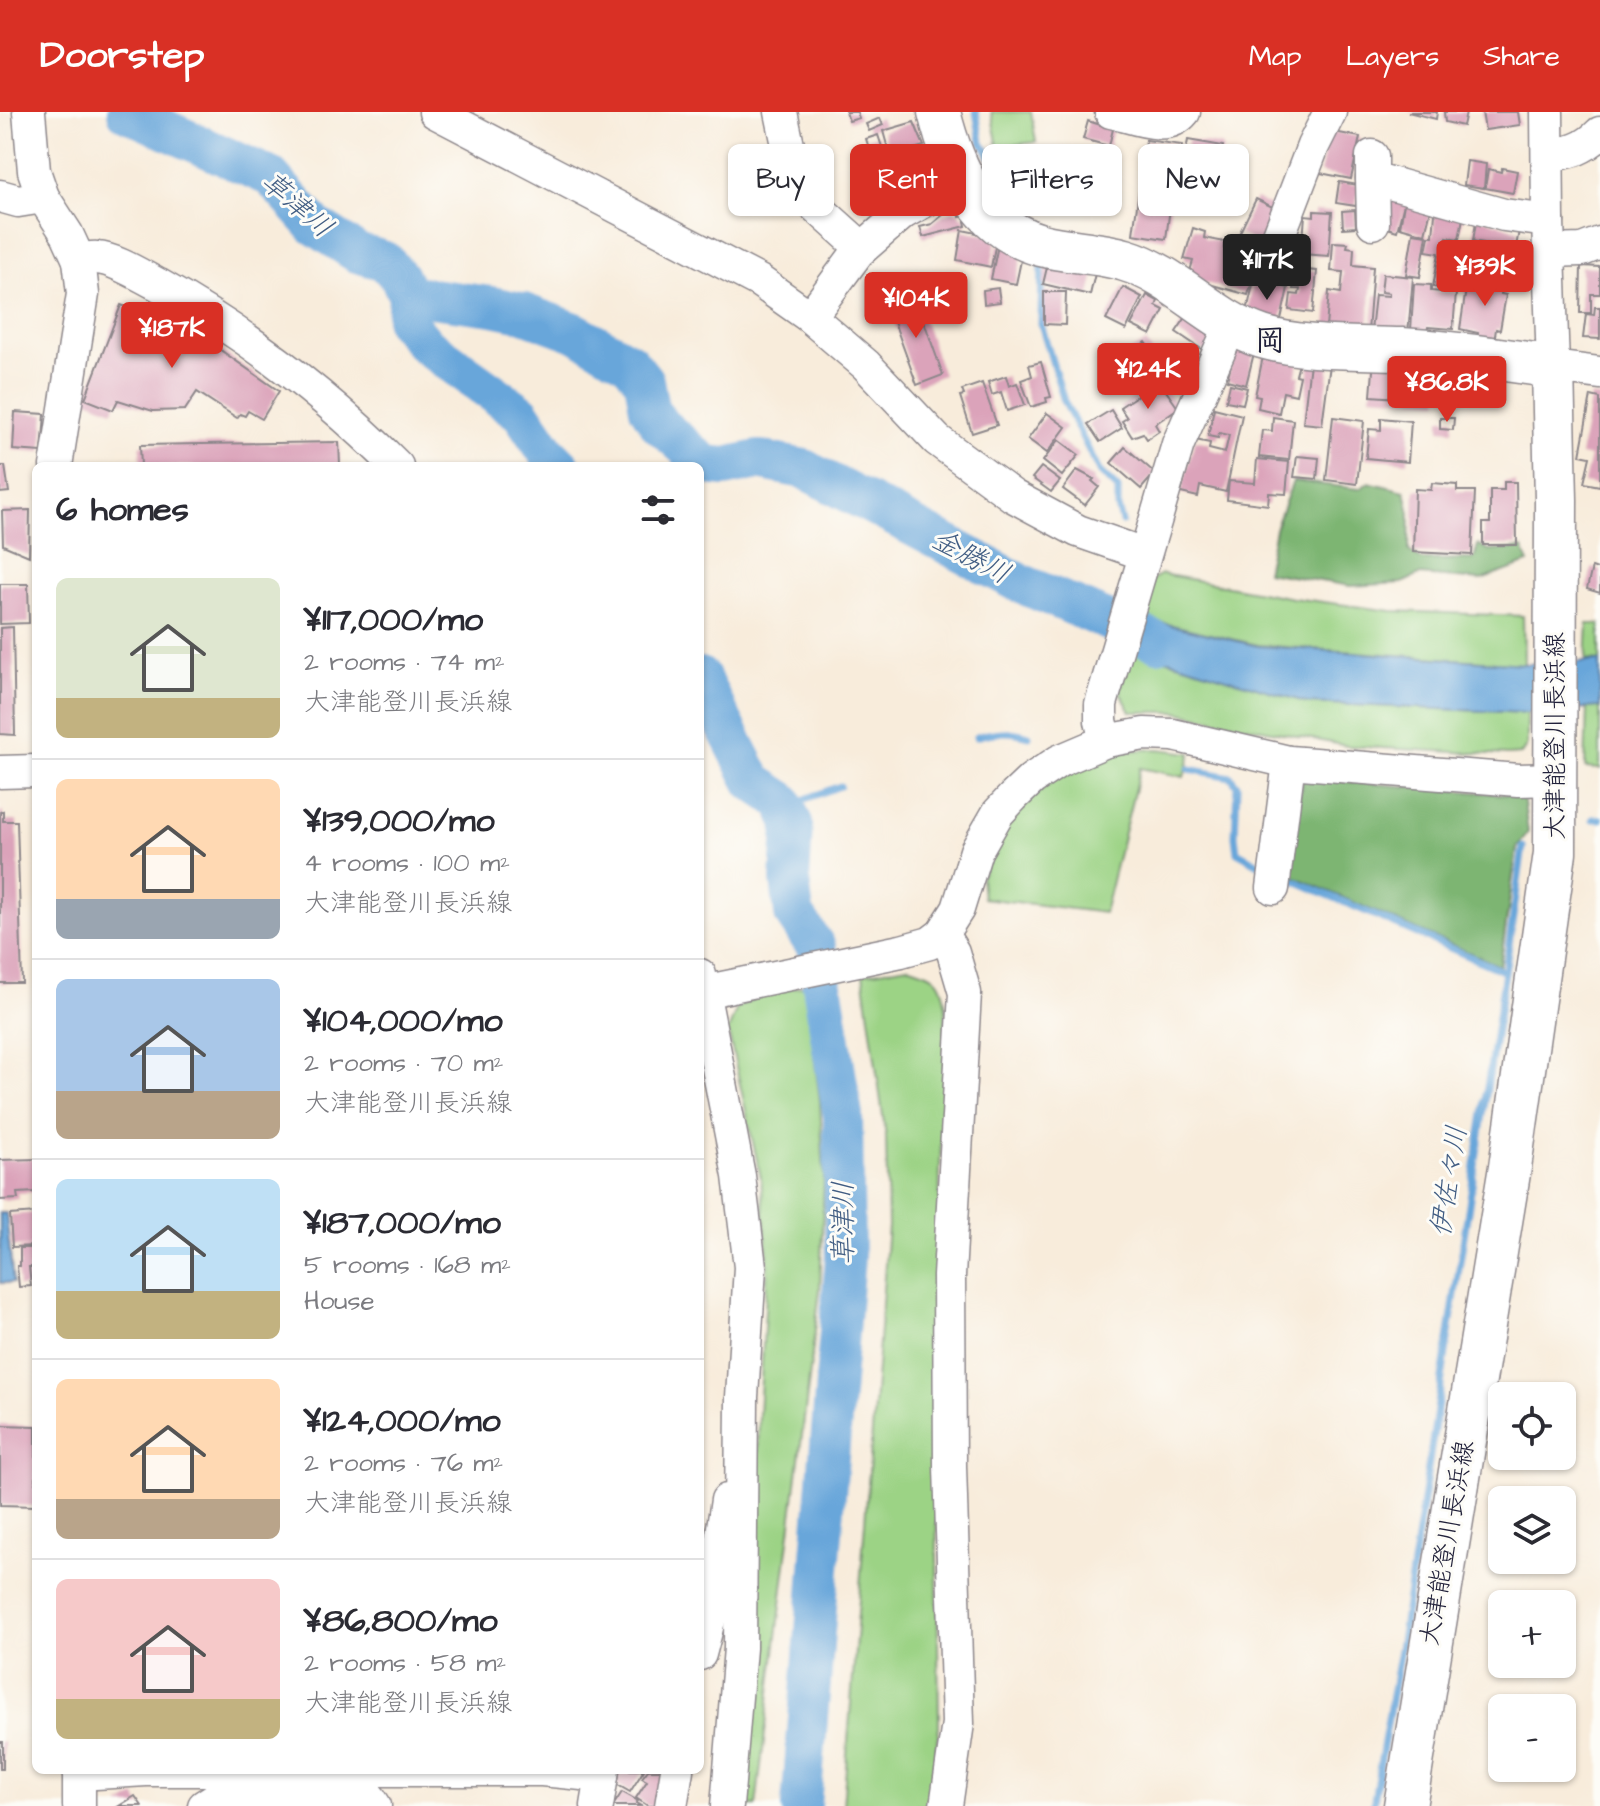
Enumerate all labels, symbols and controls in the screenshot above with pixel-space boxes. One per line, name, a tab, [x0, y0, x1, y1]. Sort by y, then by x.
text: Doorstep	[40, 30, 205, 82]
text: Map	[1249, 37, 1302, 76]
text: Layers	[1346, 37, 1439, 76]
text: Share	[1483, 37, 1560, 76]
chip: Buy	[728, 144, 834, 216]
chip: Rent	[850, 144, 966, 216]
chip: Filters	[982, 144, 1122, 216]
chip: New	[1138, 144, 1249, 216]
water label: 草津川	[253, 163, 341, 247]
pin: ¥117K	[1211, 234, 1323, 302]
pin: ¥139K	[1429, 240, 1541, 308]
text: ¥117K	[1241, 242, 1293, 278]
text: ¥139K	[1455, 248, 1516, 284]
pin: ¥104K	[860, 272, 972, 340]
text: ¥104K	[882, 280, 950, 316]
pin: ¥187K	[116, 302, 228, 370]
text: ¥187K	[139, 310, 205, 346]
district label: 岡	[1255, 320, 1285, 362]
pin: ¥124K	[1092, 343, 1204, 411]
text: ¥124K	[1115, 351, 1181, 387]
pin: ¥86.8K	[1382, 356, 1512, 424]
text: ¥86.8K	[1405, 364, 1489, 400]
text: 6 homes	[56, 486, 189, 534]
icon: filters	[636, 488, 680, 532]
water label: 金勝川	[925, 520, 1017, 594]
text: ¥117,000/mo	[304, 596, 483, 644]
icon: home	[120, 610, 216, 706]
street label: 大津能登川長浜線	[1537, 632, 1573, 840]
text: 2 rooms · 74 m²	[304, 644, 505, 680]
text: 大津能登川長浜線	[304, 684, 512, 720]
text: ¥139,000/mo	[304, 797, 495, 845]
icon: home	[120, 811, 216, 907]
text: 4 rooms · 100 m²	[304, 845, 510, 881]
text: 大津能登川長浜線	[304, 885, 512, 921]
text: ¥104,000/mo	[304, 997, 503, 1045]
icon: home	[120, 1011, 216, 1107]
text: 2 rooms · 70 m²	[304, 1045, 503, 1081]
text: 大津能登川長浜線	[304, 1085, 512, 1121]
water label: 伊佐々川	[1421, 1123, 1477, 1239]
water label: 草津川	[824, 1181, 863, 1265]
text: ¥187,000/mo	[304, 1199, 501, 1247]
icon: home	[120, 1211, 216, 1307]
text: 5 rooms · 168 m²	[304, 1247, 511, 1283]
text: House	[304, 1283, 375, 1319]
map controls	[1488, 1382, 1576, 1782]
button: locate	[1488, 1382, 1576, 1470]
text: ¥124,000/mo	[304, 1397, 501, 1445]
icon: home	[120, 1411, 216, 1507]
street label: 大津能登川長浜線	[1411, 1437, 1483, 1649]
text: 2 rooms · 76 m²	[304, 1445, 503, 1481]
text: 大津能登川長浜線	[304, 1485, 512, 1521]
button: layers	[1488, 1486, 1576, 1574]
button: +	[1488, 1590, 1576, 1678]
text: ¥86,800/mo	[304, 1597, 498, 1645]
icon: home	[120, 1611, 216, 1707]
text: 2 rooms · 58 m²	[304, 1645, 506, 1681]
text: 大津能登川長浜線	[304, 1685, 512, 1721]
button: −	[1488, 1694, 1576, 1782]

